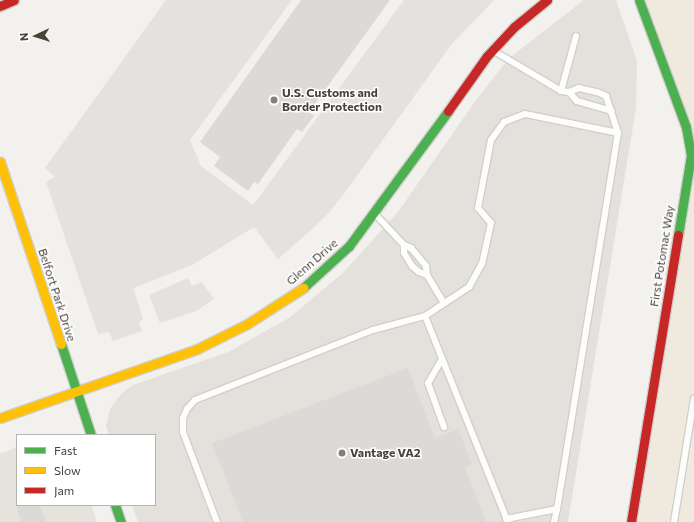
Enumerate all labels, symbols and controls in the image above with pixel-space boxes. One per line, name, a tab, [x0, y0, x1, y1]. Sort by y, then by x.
north arrow	[16, 16, 56, 56]
text: N	[17, 32, 30, 41]
place label: U.S. Customs and Border Protection	[282, 86, 382, 114]
marker: U.S. Customs and Border Protection	[269, 95, 279, 105]
street label: First Potomac Way	[647, 204, 677, 308]
street label: Glenn Drive	[283, 236, 341, 288]
street label: Belfort Park Drive	[35, 247, 79, 343]
legend	[16, 434, 156, 506]
text: Fast	[54, 443, 77, 457]
place label: Vantage VA2	[350, 446, 421, 460]
marker: Vantage VA2	[337, 448, 347, 458]
text: Slow	[54, 463, 81, 477]
text: Jam	[54, 483, 74, 497]

